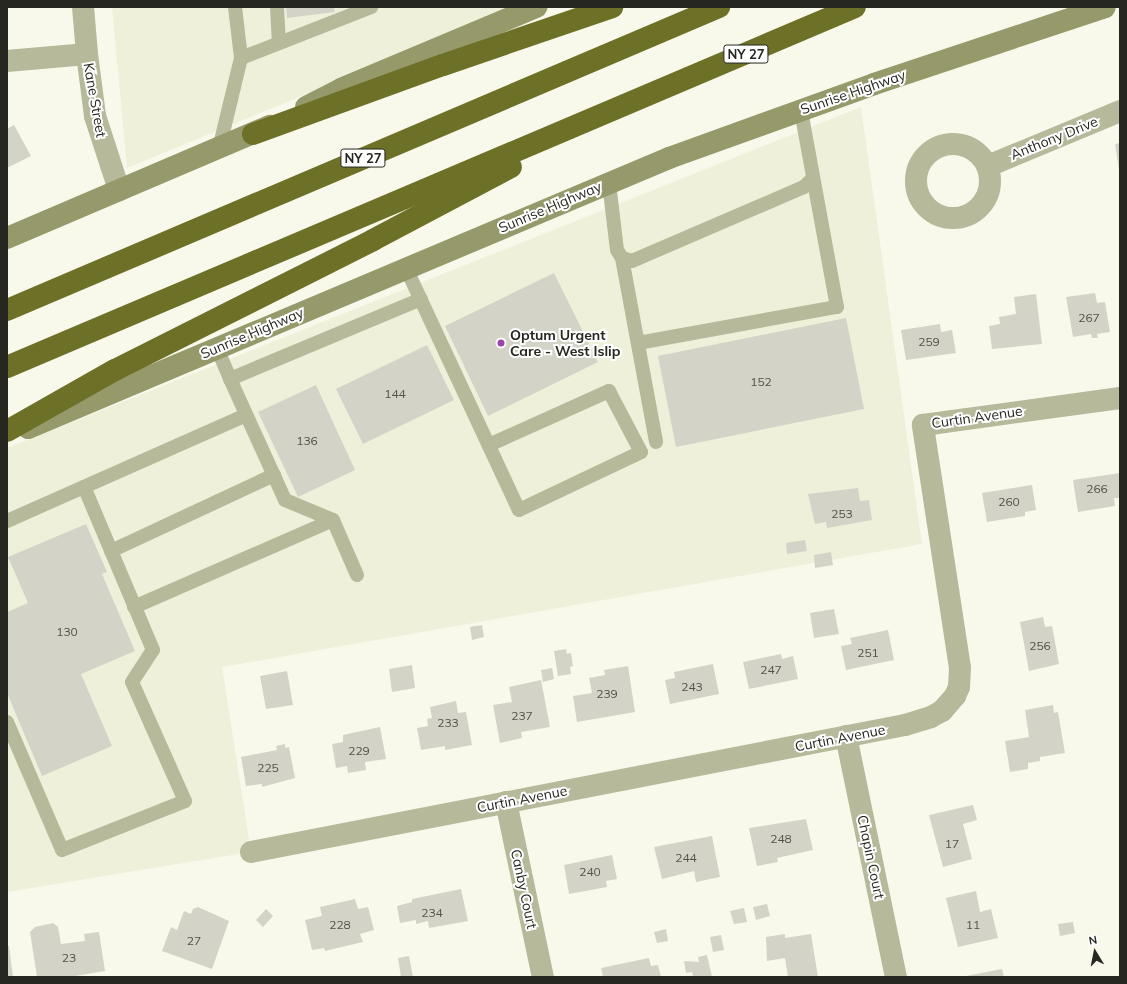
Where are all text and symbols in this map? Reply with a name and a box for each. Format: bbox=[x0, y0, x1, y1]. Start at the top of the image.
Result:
road number: NY 27 bbox=[723, 43, 769, 65]
street label: Kane Street bbox=[80, 61, 110, 139]
street label: Sunrise Highway bbox=[798, 66, 908, 118]
street label: Anthony Drive bbox=[1008, 113, 1100, 163]
road number: NY 27 bbox=[340, 147, 386, 169]
street label: Sunrise Highway bbox=[496, 178, 604, 236]
street label: Sunrise Highway bbox=[198, 304, 306, 362]
house number: 267 bbox=[1078, 311, 1100, 325]
place label: Optum Urgent Care - West Islip bbox=[510, 327, 620, 360]
house number: 259 bbox=[918, 335, 940, 349]
marker: Optum Urgent Care - West Islip bbox=[495, 337, 507, 349]
house number: 152 bbox=[750, 375, 772, 389]
house number: 144 bbox=[384, 387, 406, 401]
street label: Curtin Avenue bbox=[930, 402, 1024, 432]
house number: 136 bbox=[296, 434, 318, 448]
house number: 266 bbox=[1086, 482, 1108, 496]
house number: 260 bbox=[998, 495, 1020, 509]
house number: 253 bbox=[831, 507, 853, 521]
house number: 130 bbox=[56, 625, 78, 639]
house number: 256 bbox=[1029, 639, 1051, 653]
house number: 251 bbox=[857, 646, 879, 660]
house number: 247 bbox=[760, 663, 782, 677]
house number: 243 bbox=[681, 680, 703, 694]
house number: 239 bbox=[596, 687, 618, 701]
house number: 237 bbox=[511, 709, 533, 723]
house number: 233 bbox=[437, 716, 459, 730]
street label: Curtin Avenue bbox=[793, 721, 887, 755]
house number: 229 bbox=[348, 744, 370, 758]
house number: 225 bbox=[257, 761, 279, 775]
street label: Curtin Avenue bbox=[475, 782, 569, 816]
street label: Chapin Court bbox=[854, 814, 888, 900]
house number: 248 bbox=[770, 832, 792, 846]
house number: 17 bbox=[945, 837, 959, 851]
street label: Canby Court bbox=[507, 848, 541, 930]
house number: 244 bbox=[675, 851, 697, 865]
house number: 240 bbox=[579, 865, 601, 879]
house number: 234 bbox=[421, 906, 443, 920]
house number: 228 bbox=[329, 918, 351, 932]
house number: 11 bbox=[966, 918, 980, 932]
north arrow bbox=[1075, 932, 1115, 972]
text: N bbox=[1088, 933, 1098, 948]
house number: 27 bbox=[187, 934, 201, 948]
house number: 23 bbox=[62, 951, 76, 965]

